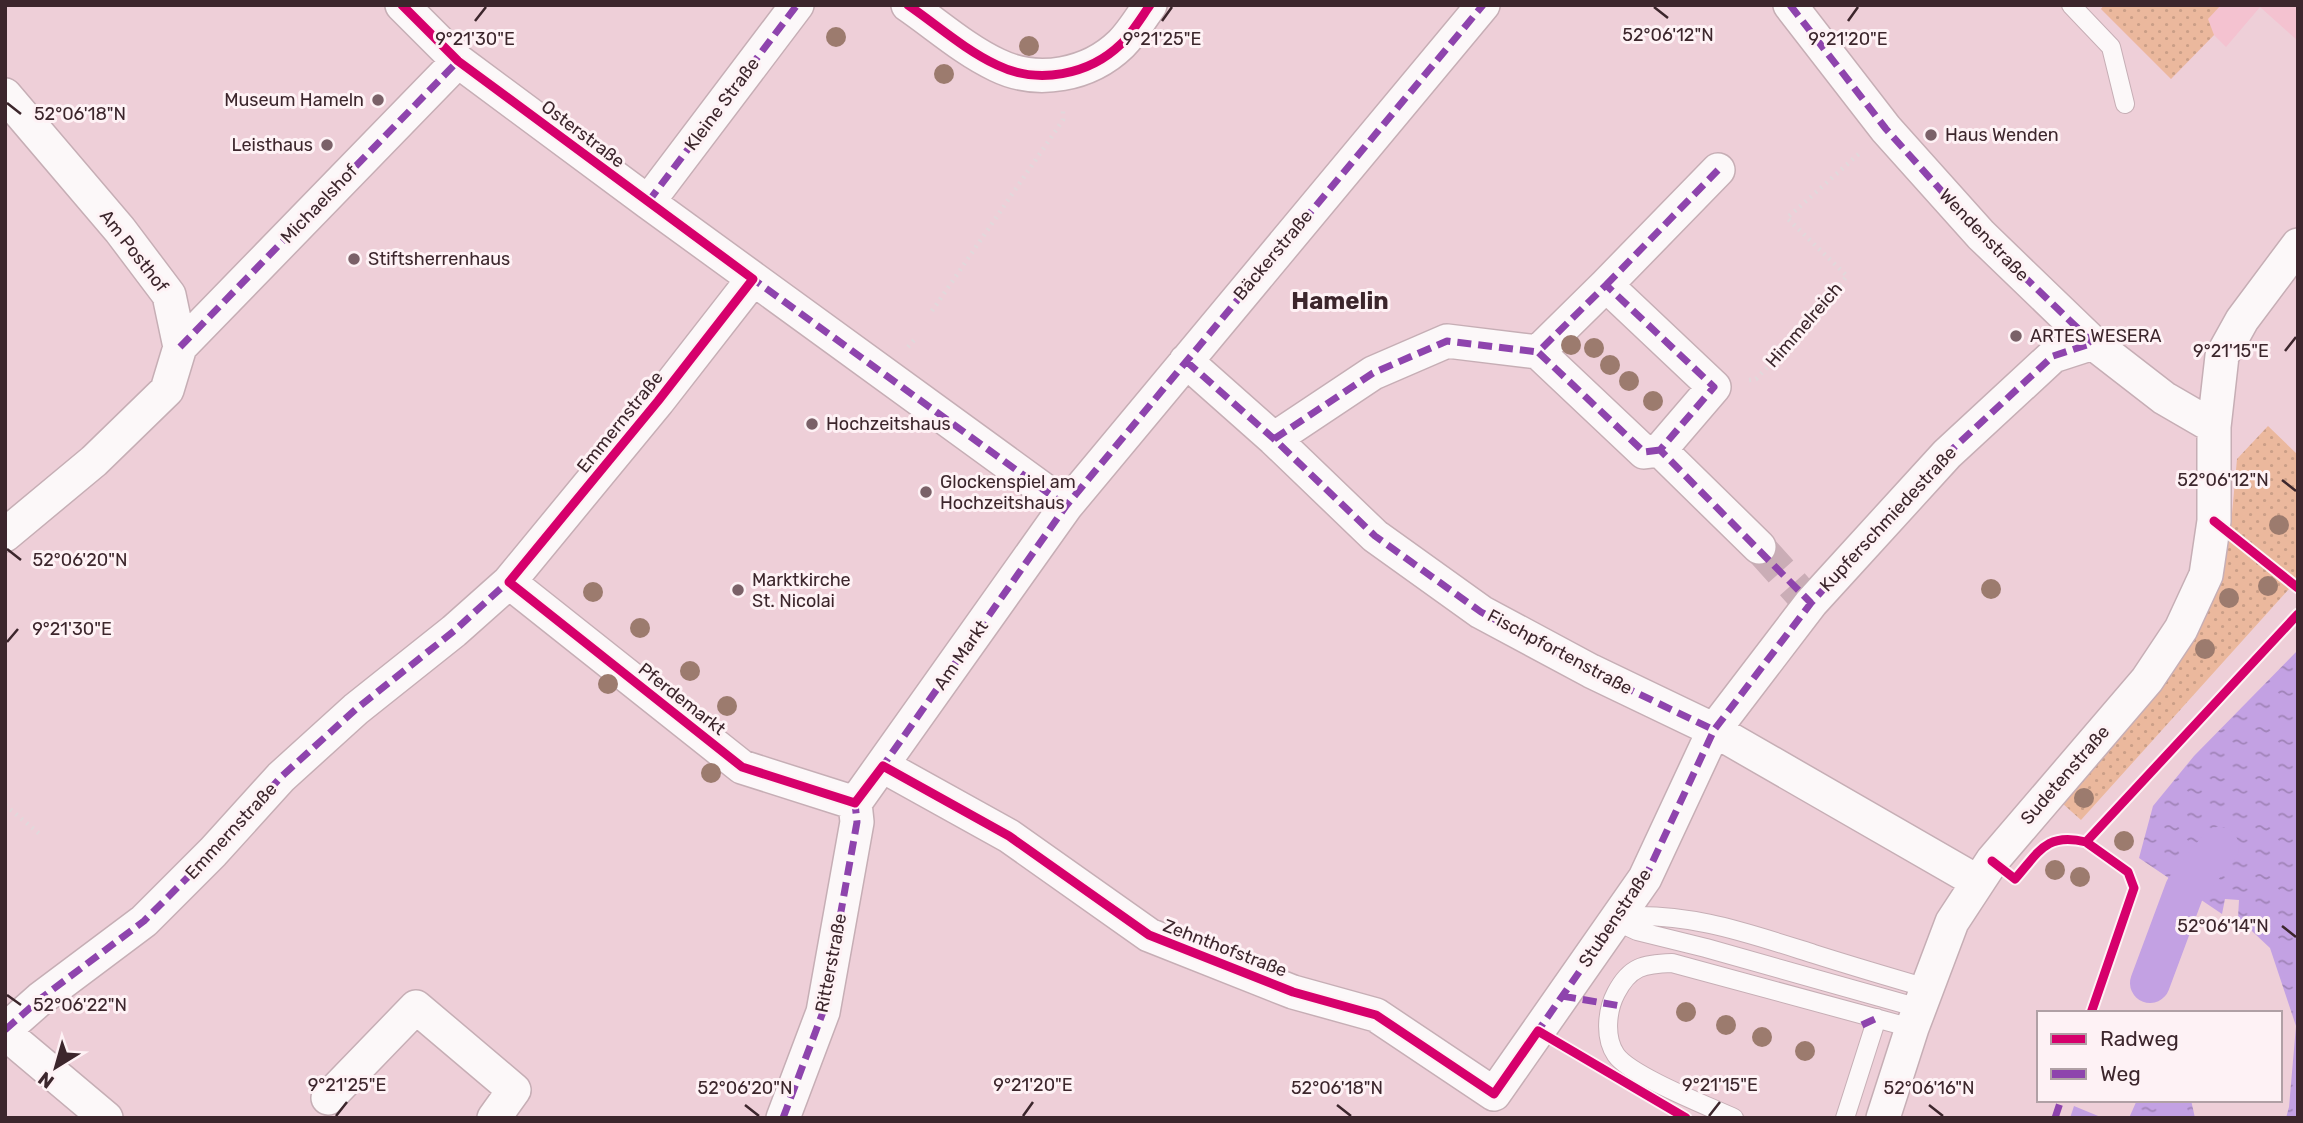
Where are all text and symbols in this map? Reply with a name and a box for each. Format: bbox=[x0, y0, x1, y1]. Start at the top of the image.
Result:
text: 52°06'12"N bbox=[1622, 24, 1714, 46]
text: 9°21'30"E bbox=[435, 28, 515, 50]
text: 9°21'25"E bbox=[1123, 28, 1201, 50]
text: 9°21'20"E bbox=[1808, 28, 1888, 50]
street label: Kleine Straße bbox=[680, 53, 764, 155]
place label: Museum Hameln bbox=[224, 89, 364, 111]
marker: Museum Hameln bbox=[370, 92, 386, 108]
street label: Osterstraße bbox=[537, 95, 629, 173]
text: 52°06'18"N bbox=[34, 103, 126, 125]
place label: Haus Wenden bbox=[1945, 124, 2059, 146]
marker: Haus Wenden bbox=[1923, 127, 1939, 143]
place label: Leisthaus bbox=[232, 134, 313, 156]
marker: Leisthaus bbox=[319, 137, 335, 153]
street label: Michaelshof bbox=[276, 160, 362, 248]
street label: Wendenstraße bbox=[1934, 184, 2034, 286]
street label: Am Posthof bbox=[95, 205, 173, 297]
street label: Bäckerstraße bbox=[1229, 205, 1317, 305]
place label: Stiftsherrenhaus bbox=[368, 248, 510, 270]
marker: Stiftsherrenhaus bbox=[346, 251, 362, 267]
street label: Himmelreich bbox=[1761, 278, 1847, 372]
district label: Hamelin bbox=[1291, 287, 1389, 315]
place label: ARTES WESERA bbox=[2030, 325, 2162, 347]
marker: ARTES WESERA bbox=[2008, 328, 2024, 344]
text: 9°21'15"E bbox=[2193, 340, 2269, 362]
street label: Emmernstraße bbox=[572, 367, 668, 477]
place label: Hochzeitshaus bbox=[826, 413, 951, 435]
marker: Hochzeitshaus bbox=[804, 416, 820, 432]
street label: Kupferschmiedestraße bbox=[1815, 442, 1961, 596]
text: 52°06'12"N bbox=[2177, 469, 2269, 491]
place label: Glockenspiel am Hochzeitshaus bbox=[940, 471, 1076, 514]
marker: Glockenspiel am Hochzeitshaus bbox=[918, 484, 934, 500]
text: 52°06'20"N bbox=[32, 549, 128, 571]
place label: Marktkirche St. Nicolai bbox=[752, 569, 851, 612]
marker: Marktkirche St. Nicolai bbox=[730, 582, 746, 598]
street label: Fischpfortenstraße bbox=[1484, 604, 1636, 700]
street label: Am Markt bbox=[929, 616, 993, 694]
text: 9°21'30"E bbox=[32, 618, 112, 640]
street label: Pferdemarkt bbox=[634, 658, 730, 740]
street label: Sudetenstraße bbox=[2016, 721, 2114, 829]
street label: Emmernstraße bbox=[181, 778, 281, 884]
street label: Stubenstraße bbox=[1574, 864, 1656, 972]
street label: Ritterstraße bbox=[811, 911, 851, 1015]
street label: Zehnthofstraße bbox=[1160, 914, 1290, 982]
text: 52°06'14"N bbox=[2177, 915, 2269, 937]
text: 52°06'22"N bbox=[33, 994, 127, 1016]
legend bbox=[2037, 1011, 2282, 1102]
text: Radweg bbox=[2100, 1026, 2179, 1051]
north arrow bbox=[21, 1032, 91, 1102]
text: Weg bbox=[2100, 1061, 2141, 1086]
text: N bbox=[34, 1067, 58, 1093]
text: 9°21'25"E bbox=[308, 1074, 386, 1096]
text: 9°21'20"E bbox=[993, 1074, 1073, 1096]
text: 9°21'15"E bbox=[1682, 1074, 1758, 1096]
text: 52°06'20"N bbox=[697, 1077, 793, 1099]
text: 52°06'18"N bbox=[1291, 1077, 1383, 1099]
text: 52°06'16"N bbox=[1884, 1077, 1974, 1099]

